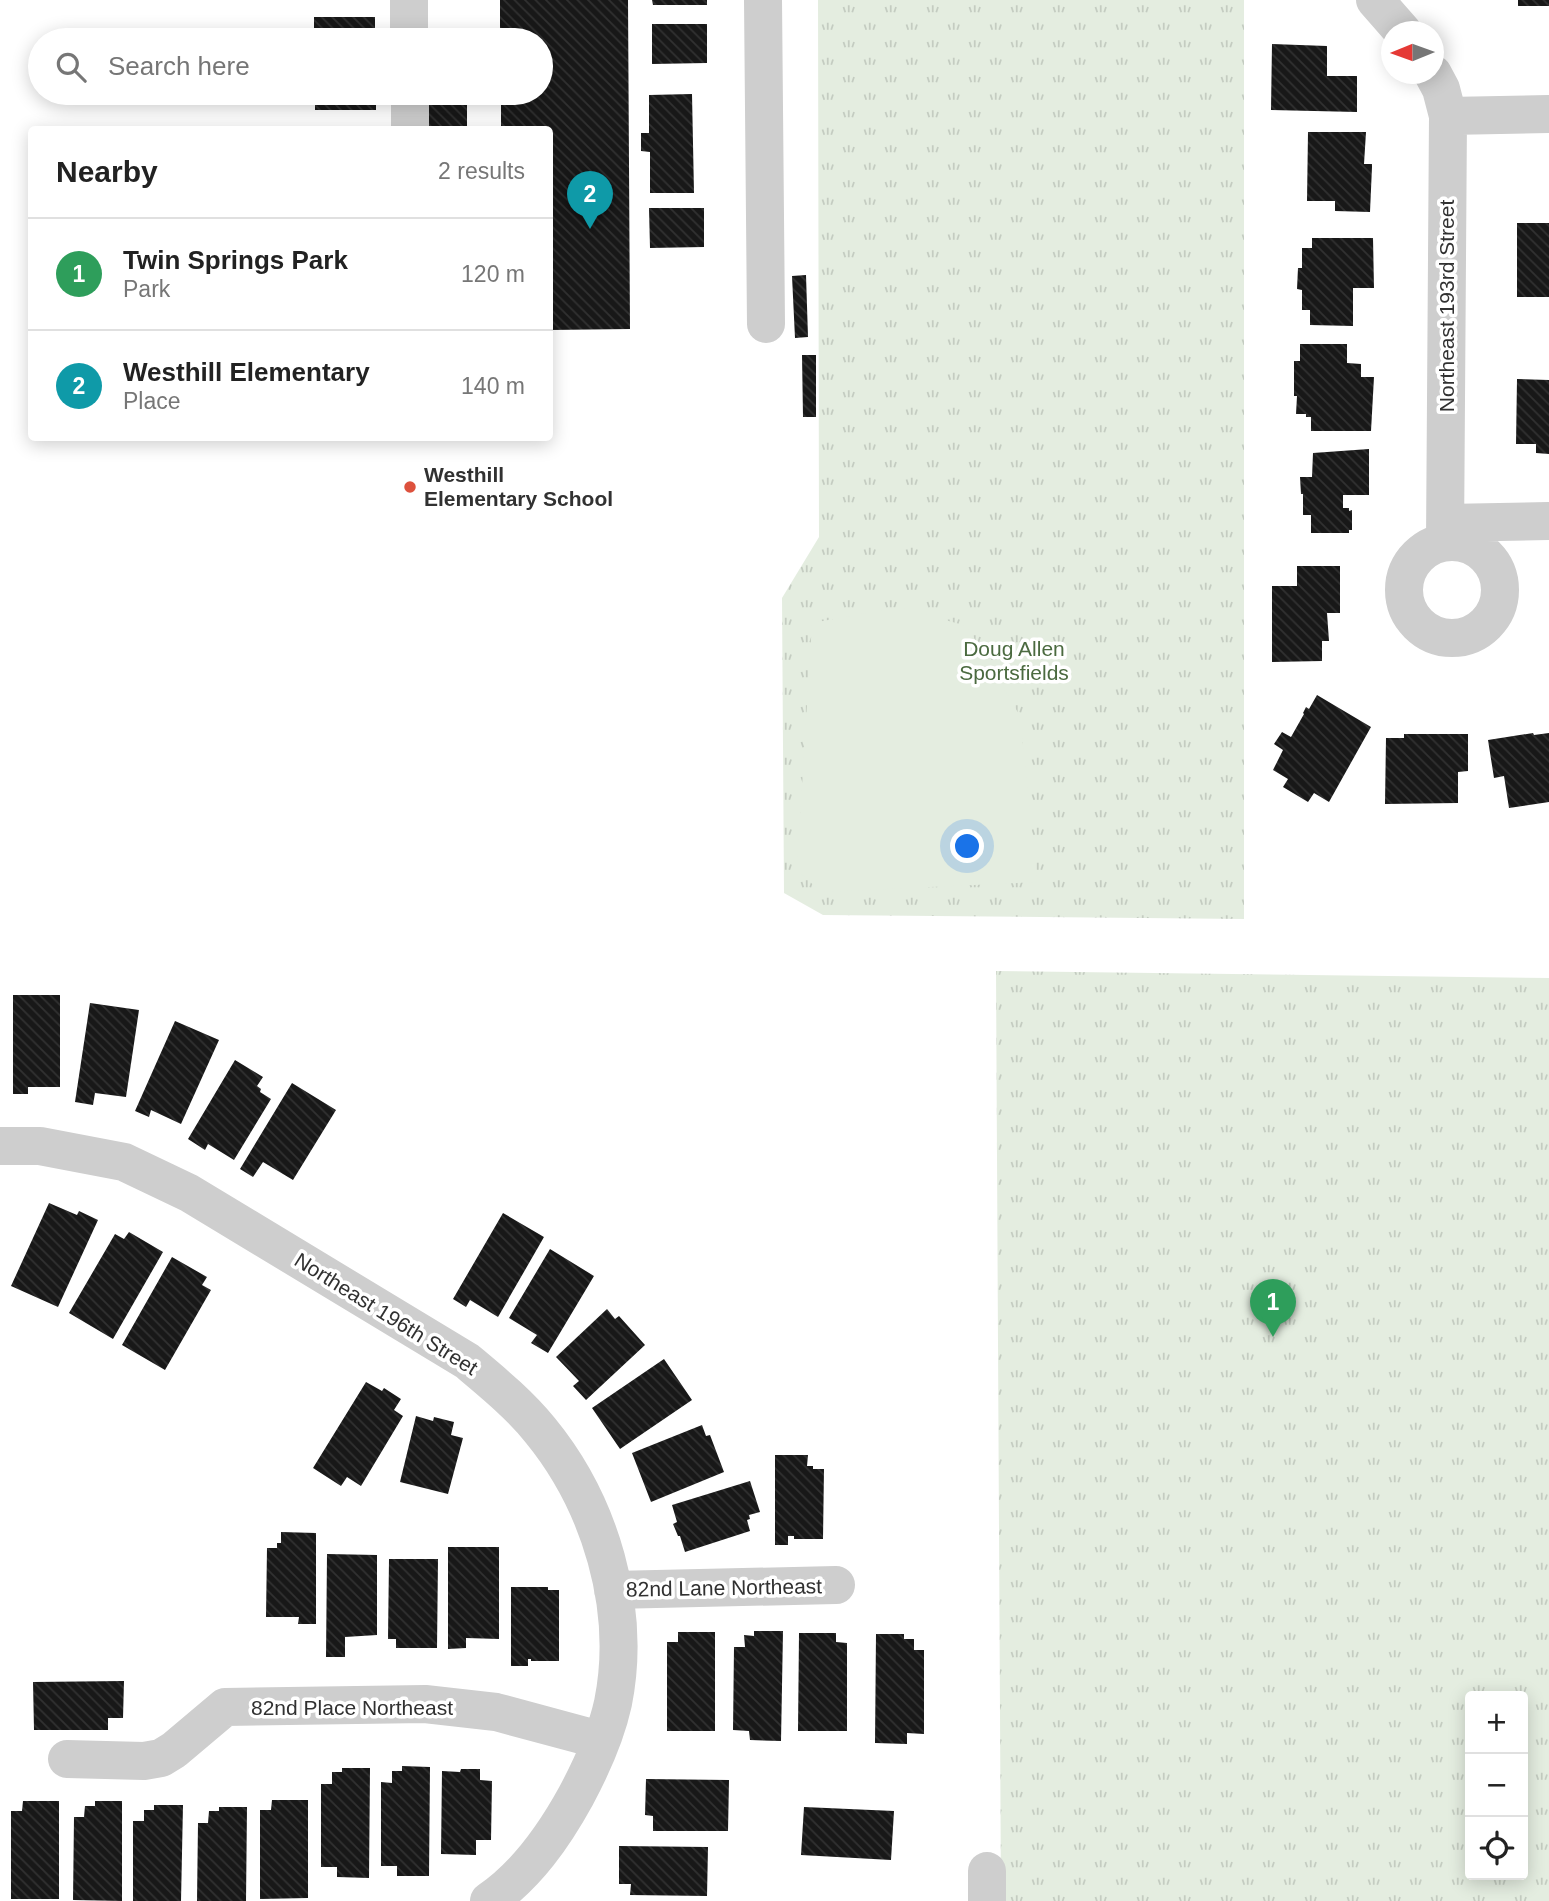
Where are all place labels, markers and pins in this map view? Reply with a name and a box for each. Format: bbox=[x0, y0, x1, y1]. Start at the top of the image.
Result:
pin: 2 bbox=[567, 171, 613, 229]
place label: Westhill Elementary School bbox=[424, 463, 613, 510]
marker: Westhill Elementary School bbox=[402, 479, 418, 495]
pin: 1 bbox=[1250, 1279, 1296, 1337]

